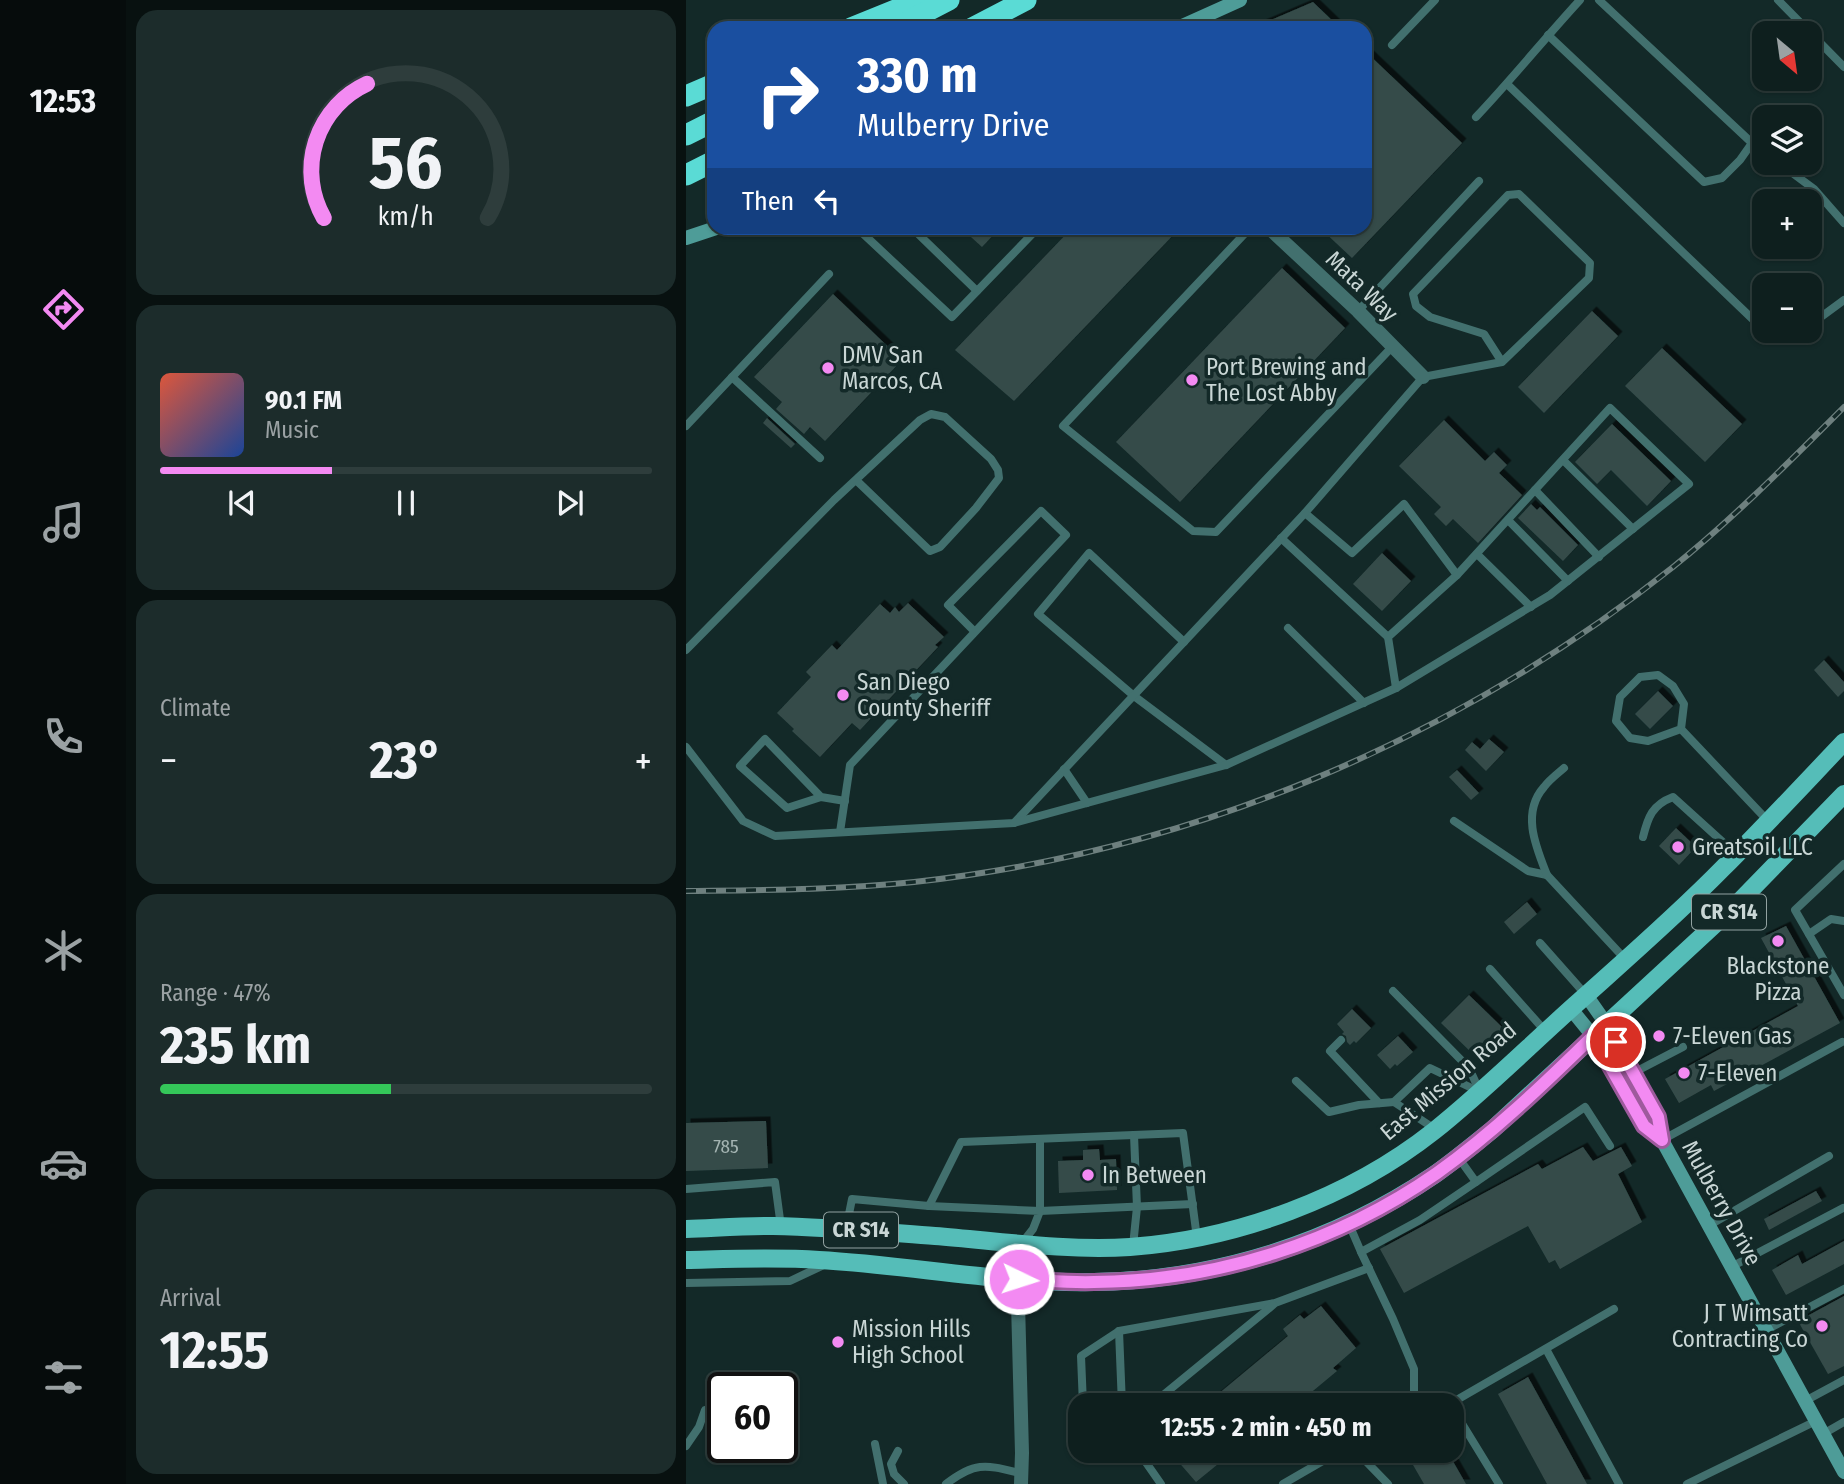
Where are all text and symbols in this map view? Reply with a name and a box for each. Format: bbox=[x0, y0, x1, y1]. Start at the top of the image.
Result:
north arrow bbox=[1752, 21, 1822, 91]
map controls bbox=[1752, 21, 1822, 343]
text: 330 m bbox=[857, 46, 978, 105]
icon: right bbox=[742, 49, 833, 140]
text: 12:53 bbox=[30, 82, 96, 120]
button: layers bbox=[1752, 105, 1822, 175]
text: Mulberry Drive bbox=[857, 106, 1050, 144]
text: 56 bbox=[369, 121, 443, 208]
icon: left bbox=[808, 182, 846, 220]
text: Then bbox=[742, 186, 794, 217]
button: + bbox=[1752, 189, 1822, 259]
text: km/h bbox=[378, 202, 434, 232]
street label: Mata Way bbox=[1320, 245, 1404, 328]
button: − bbox=[1752, 273, 1822, 343]
icon: directions bbox=[39, 285, 88, 334]
place label: DMV San Marcos, CA bbox=[842, 341, 942, 395]
place label: Port Brewing and The Lost Abby bbox=[1206, 353, 1367, 407]
marker: DMV San Marcos, CA bbox=[820, 360, 836, 376]
marker: Port Brewing and The Lost Abby bbox=[1184, 372, 1200, 388]
text: 90.1 FM bbox=[265, 385, 342, 416]
text: Music bbox=[265, 416, 319, 444]
icon: previous bbox=[223, 484, 261, 522]
icon: pause bbox=[387, 484, 425, 522]
icon: next bbox=[551, 484, 589, 522]
icon: music bbox=[39, 498, 88, 547]
place label: San Diego County Sheriff bbox=[857, 668, 992, 722]
marker: San Diego County Sheriff bbox=[835, 687, 851, 703]
text: Climate bbox=[160, 694, 231, 722]
icon: phone bbox=[39, 712, 88, 761]
text: 23° bbox=[369, 729, 442, 792]
text: − bbox=[160, 738, 177, 784]
text: + bbox=[635, 738, 652, 784]
place label: Greatsoil LLC bbox=[1692, 833, 1813, 861]
marker: Greatsoil LLC bbox=[1670, 839, 1686, 855]
road number: CR S14 bbox=[1692, 894, 1766, 930]
icon: climate bbox=[39, 926, 88, 975]
marker: Blackstone Pizza bbox=[1770, 933, 1786, 949]
place label: Blackstone Pizza bbox=[1727, 952, 1829, 1006]
text: Range · 47% bbox=[160, 979, 271, 1007]
pin bbox=[1586, 1012, 1646, 1072]
text: 235 km bbox=[160, 1014, 311, 1077]
street label: East Mission Road bbox=[1374, 1016, 1522, 1146]
place label: 7-Eleven Gas bbox=[1673, 1022, 1792, 1050]
icon: arrive bbox=[1597, 1023, 1635, 1061]
marker: 7-Eleven Gas bbox=[1651, 1028, 1667, 1044]
place label: 7-Eleven bbox=[1698, 1059, 1777, 1087]
marker: 7-Eleven bbox=[1676, 1065, 1692, 1081]
house number: 785 bbox=[713, 1135, 739, 1158]
street label: Mulberry Drive bbox=[1676, 1136, 1768, 1270]
icon: car bbox=[39, 1139, 88, 1188]
place label: In Between bbox=[1102, 1161, 1207, 1189]
marker: In Between bbox=[1080, 1167, 1096, 1183]
road number: CR S14 bbox=[824, 1212, 898, 1248]
position arrow bbox=[982, 1242, 1056, 1316]
text: Arrival bbox=[160, 1284, 221, 1312]
place label: J T Wimsatt Contracting Co bbox=[1672, 1299, 1808, 1353]
place label: Mission Hills High School bbox=[852, 1315, 971, 1369]
marker: J T Wimsatt Contracting Co bbox=[1814, 1318, 1830, 1334]
text: 12:55 bbox=[160, 1319, 269, 1382]
marker: Mission Hills High School bbox=[830, 1334, 846, 1350]
icon: filters bbox=[39, 1353, 88, 1402]
speed limit sign: 60 bbox=[707, 1372, 798, 1463]
text: 12:55 · 2 min · 450 m bbox=[1160, 1412, 1372, 1443]

